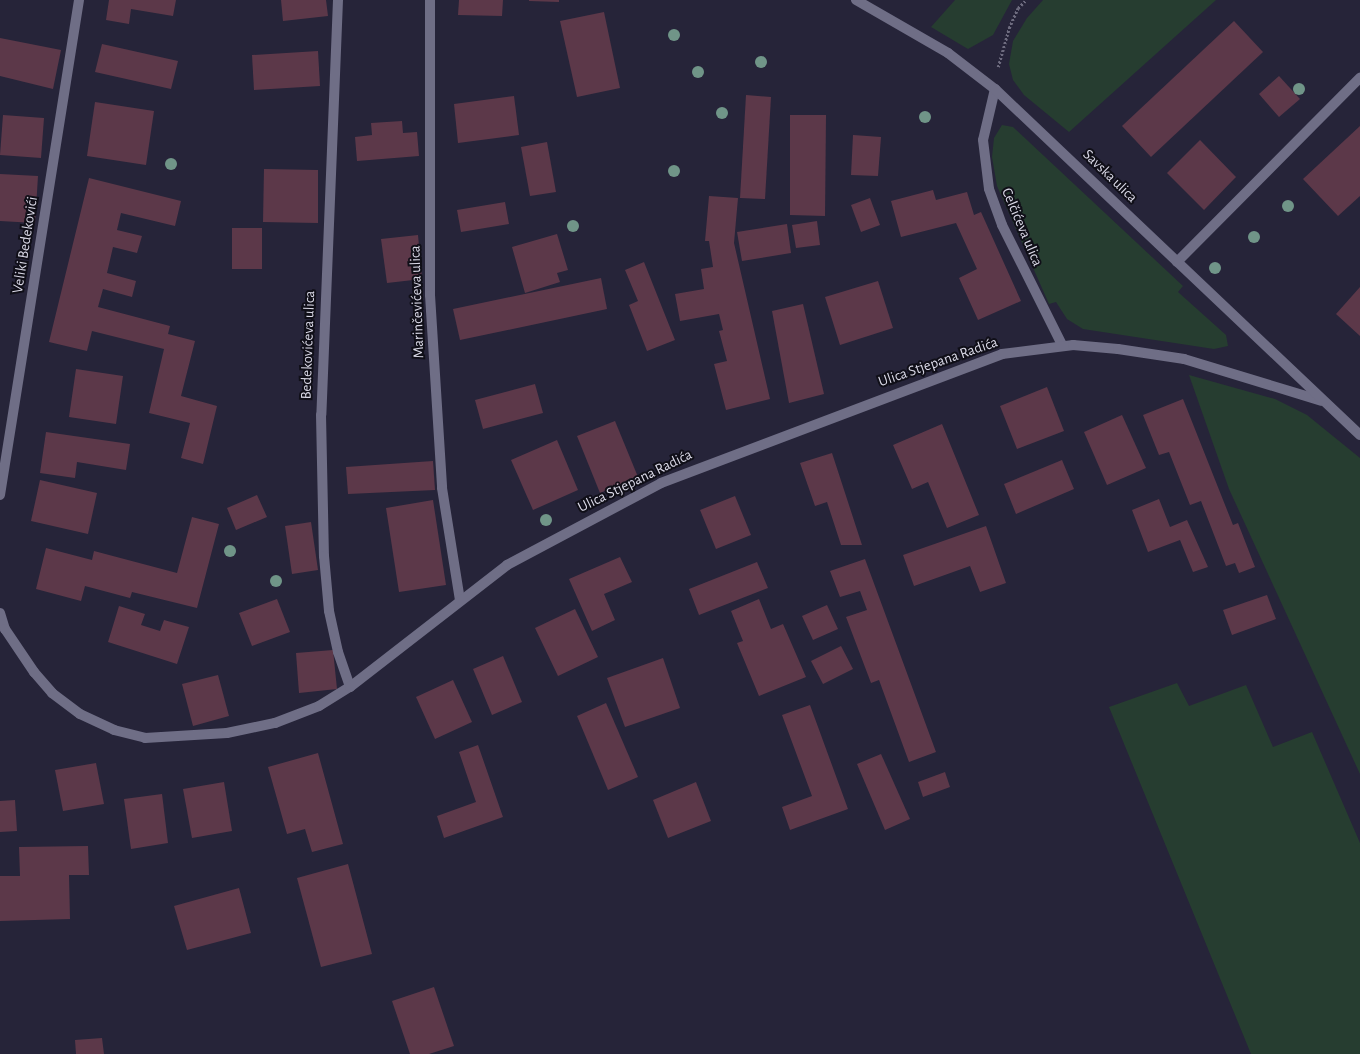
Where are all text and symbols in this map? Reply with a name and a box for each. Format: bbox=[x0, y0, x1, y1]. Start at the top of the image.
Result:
street label: Savska ulica bbox=[1079, 146, 1141, 206]
street label: Celčićeva ulica bbox=[997, 185, 1047, 269]
street label: Veliki Bedekovići bbox=[8, 195, 42, 295]
street label: Marinčevićeva ulica bbox=[406, 245, 428, 359]
street label: Bedekovićeva ulica bbox=[297, 290, 319, 400]
street label: Ulica Stjepana Radića bbox=[876, 333, 1000, 391]
street label: Ulica Stjepana Radića bbox=[575, 446, 695, 516]

